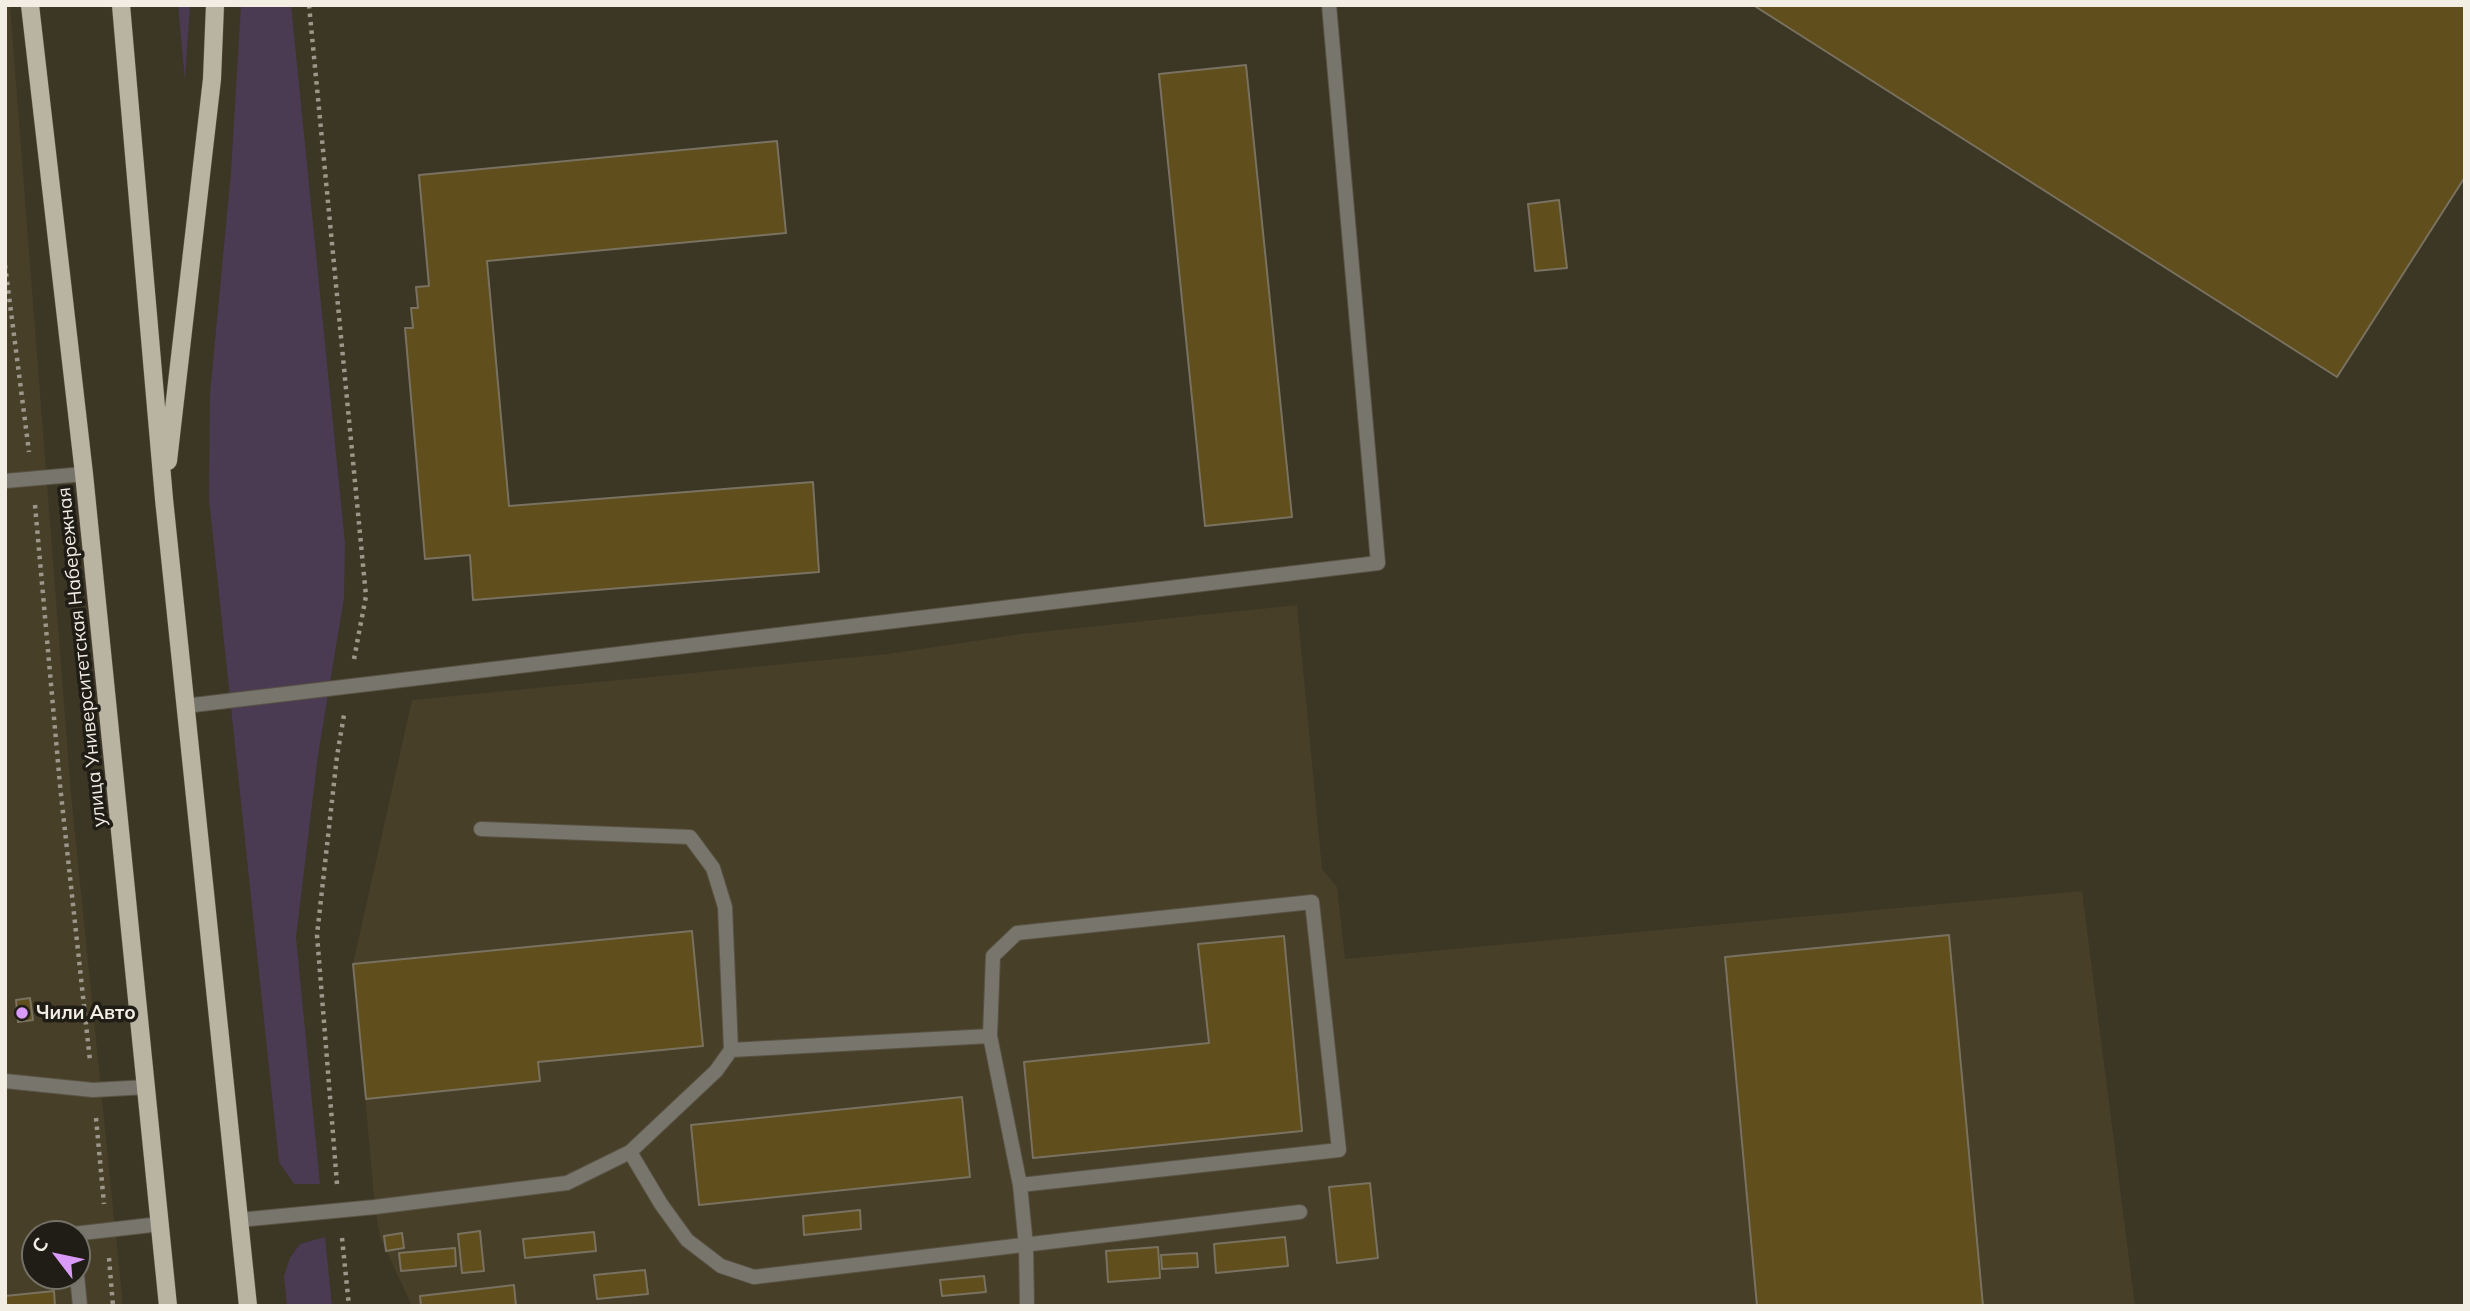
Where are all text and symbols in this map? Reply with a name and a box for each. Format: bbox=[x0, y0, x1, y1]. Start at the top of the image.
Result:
street label: улица Университетская Набережная bbox=[53, 486, 111, 828]
place label: Чили Авто bbox=[36, 1002, 136, 1024]
marker: Чили Авто bbox=[14, 1005, 30, 1021]
north arrow bbox=[21, 1220, 91, 1290]
text: С bbox=[26, 1233, 54, 1257]

